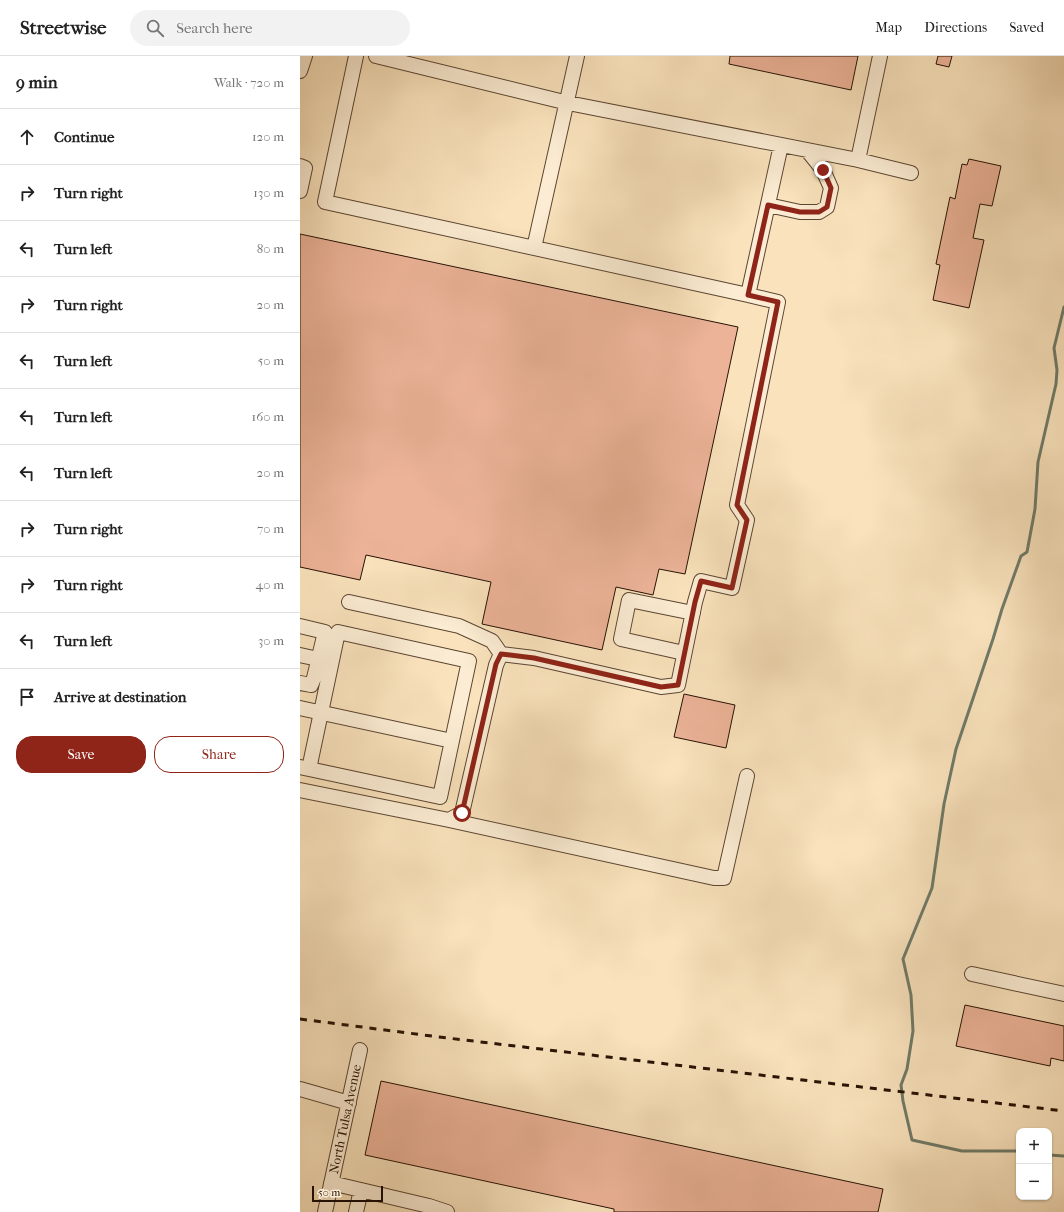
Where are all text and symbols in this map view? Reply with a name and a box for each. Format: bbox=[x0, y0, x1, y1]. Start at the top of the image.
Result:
search box bbox=[130, 10, 410, 46]
text: Streetwise bbox=[20, 17, 106, 39]
icon: search bbox=[144, 17, 166, 39]
text: Search here bbox=[176, 19, 252, 37]
text: Map bbox=[875, 19, 902, 36]
text: Directions bbox=[924, 19, 987, 36]
text: Saved bbox=[1009, 19, 1044, 36]
text: 9 min bbox=[16, 72, 58, 92]
text: Walk · 720 m bbox=[214, 75, 284, 90]
icon: ahead bbox=[16, 126, 38, 148]
text: Continue bbox=[54, 128, 114, 146]
text: 120 m bbox=[252, 129, 284, 144]
route end bbox=[814, 161, 832, 179]
icon: right bbox=[16, 182, 38, 204]
text: Turn right bbox=[54, 184, 123, 202]
text: 130 m bbox=[253, 185, 284, 200]
icon: left bbox=[16, 238, 38, 260]
text: Turn left bbox=[54, 240, 112, 258]
text: 80 m bbox=[257, 241, 284, 256]
icon: right bbox=[16, 294, 38, 316]
text: Turn right bbox=[54, 296, 123, 314]
text: 20 m bbox=[257, 297, 284, 312]
icon: left bbox=[16, 350, 38, 372]
text: Turn left bbox=[54, 352, 112, 370]
text: 50 m bbox=[258, 353, 284, 368]
icon: left bbox=[16, 406, 38, 428]
text: Turn left bbox=[54, 408, 112, 426]
text: 160 m bbox=[252, 409, 284, 424]
icon: left bbox=[16, 462, 38, 484]
text: Turn left bbox=[54, 464, 112, 482]
text: 20 m bbox=[257, 465, 284, 480]
icon: right bbox=[16, 518, 38, 540]
text: Turn right bbox=[54, 520, 123, 538]
text: 70 m bbox=[257, 521, 284, 536]
icon: right bbox=[16, 574, 38, 596]
text: Turn right bbox=[54, 576, 123, 594]
text: 40 m bbox=[256, 577, 284, 592]
icon: left bbox=[16, 630, 38, 652]
text: Turn left bbox=[54, 632, 112, 650]
text: 30 m bbox=[258, 633, 284, 648]
icon: arrive bbox=[16, 686, 38, 708]
text: Arrive at destination bbox=[54, 688, 186, 706]
button: Save bbox=[16, 736, 146, 773]
button: Share bbox=[154, 736, 284, 773]
route start bbox=[453, 804, 471, 822]
street label: North Tulsa Avenue bbox=[326, 1062, 364, 1175]
map controls bbox=[1016, 1128, 1052, 1200]
button: + bbox=[1016, 1128, 1052, 1164]
button: − bbox=[1016, 1164, 1052, 1200]
scale bar bbox=[312, 1184, 383, 1203]
text: 50 m bbox=[318, 1186, 340, 1199]

